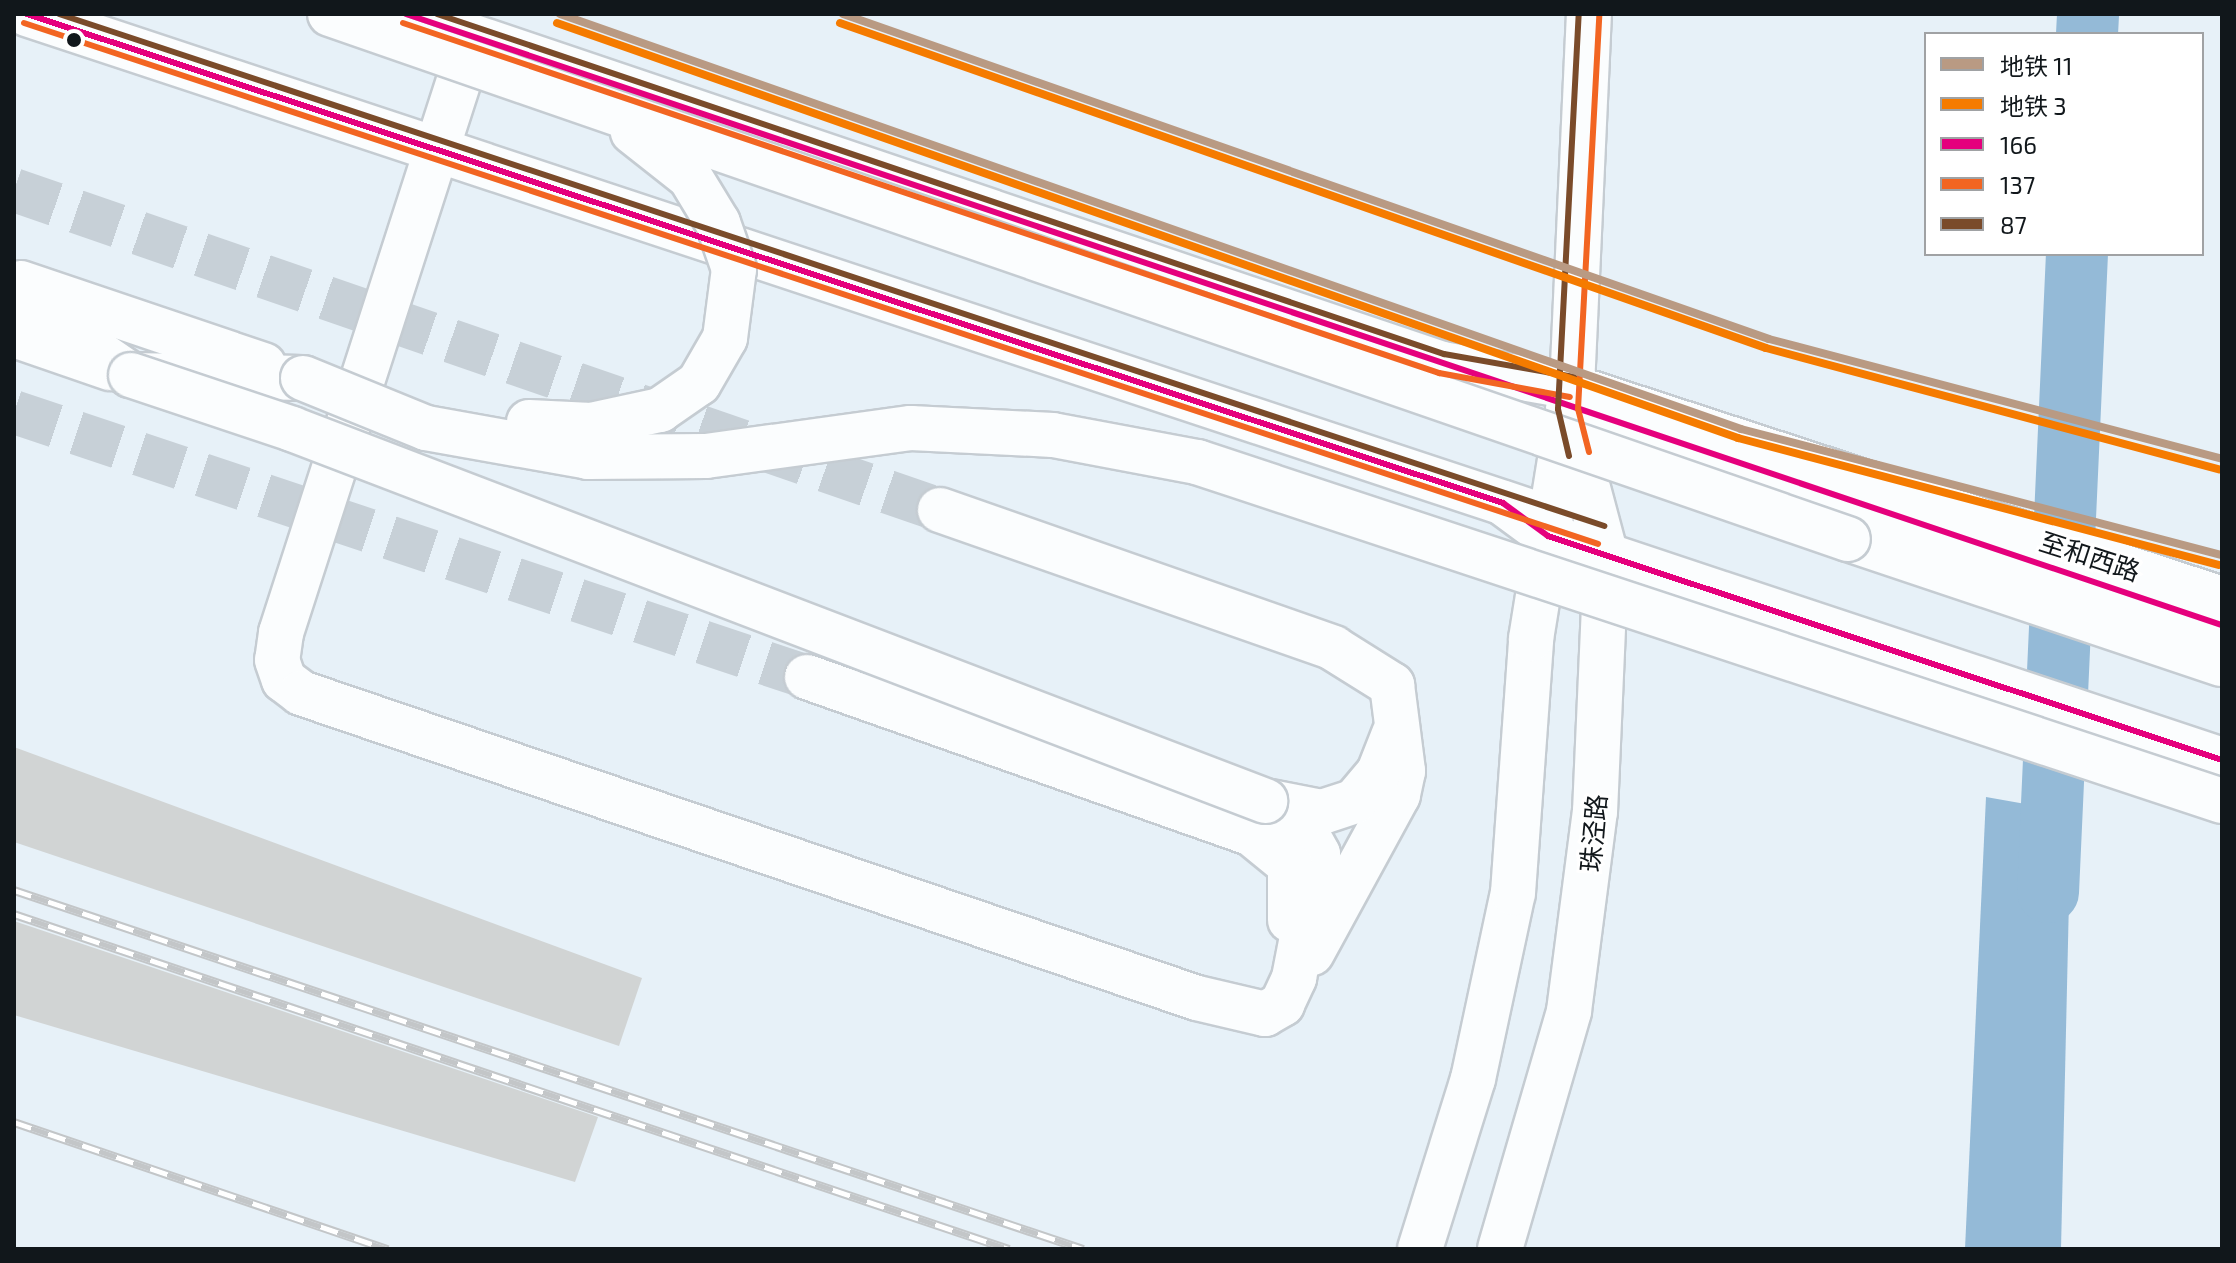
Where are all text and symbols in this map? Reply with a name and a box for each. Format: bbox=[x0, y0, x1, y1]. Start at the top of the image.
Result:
unlabelled marker bbox=[66, 32, 82, 48]
legend bbox=[1924, 32, 2204, 256]
text: 地铁 11 bbox=[2000, 51, 2072, 80]
text: 地铁 3 bbox=[2000, 91, 2067, 120]
text: 166 bbox=[2000, 130, 2037, 159]
text: 137 bbox=[2000, 170, 2035, 199]
text: 87 bbox=[2000, 210, 2027, 239]
street label: 至和西路 bbox=[2036, 525, 2144, 587]
street label: 珠泾路 bbox=[1574, 793, 1612, 873]

